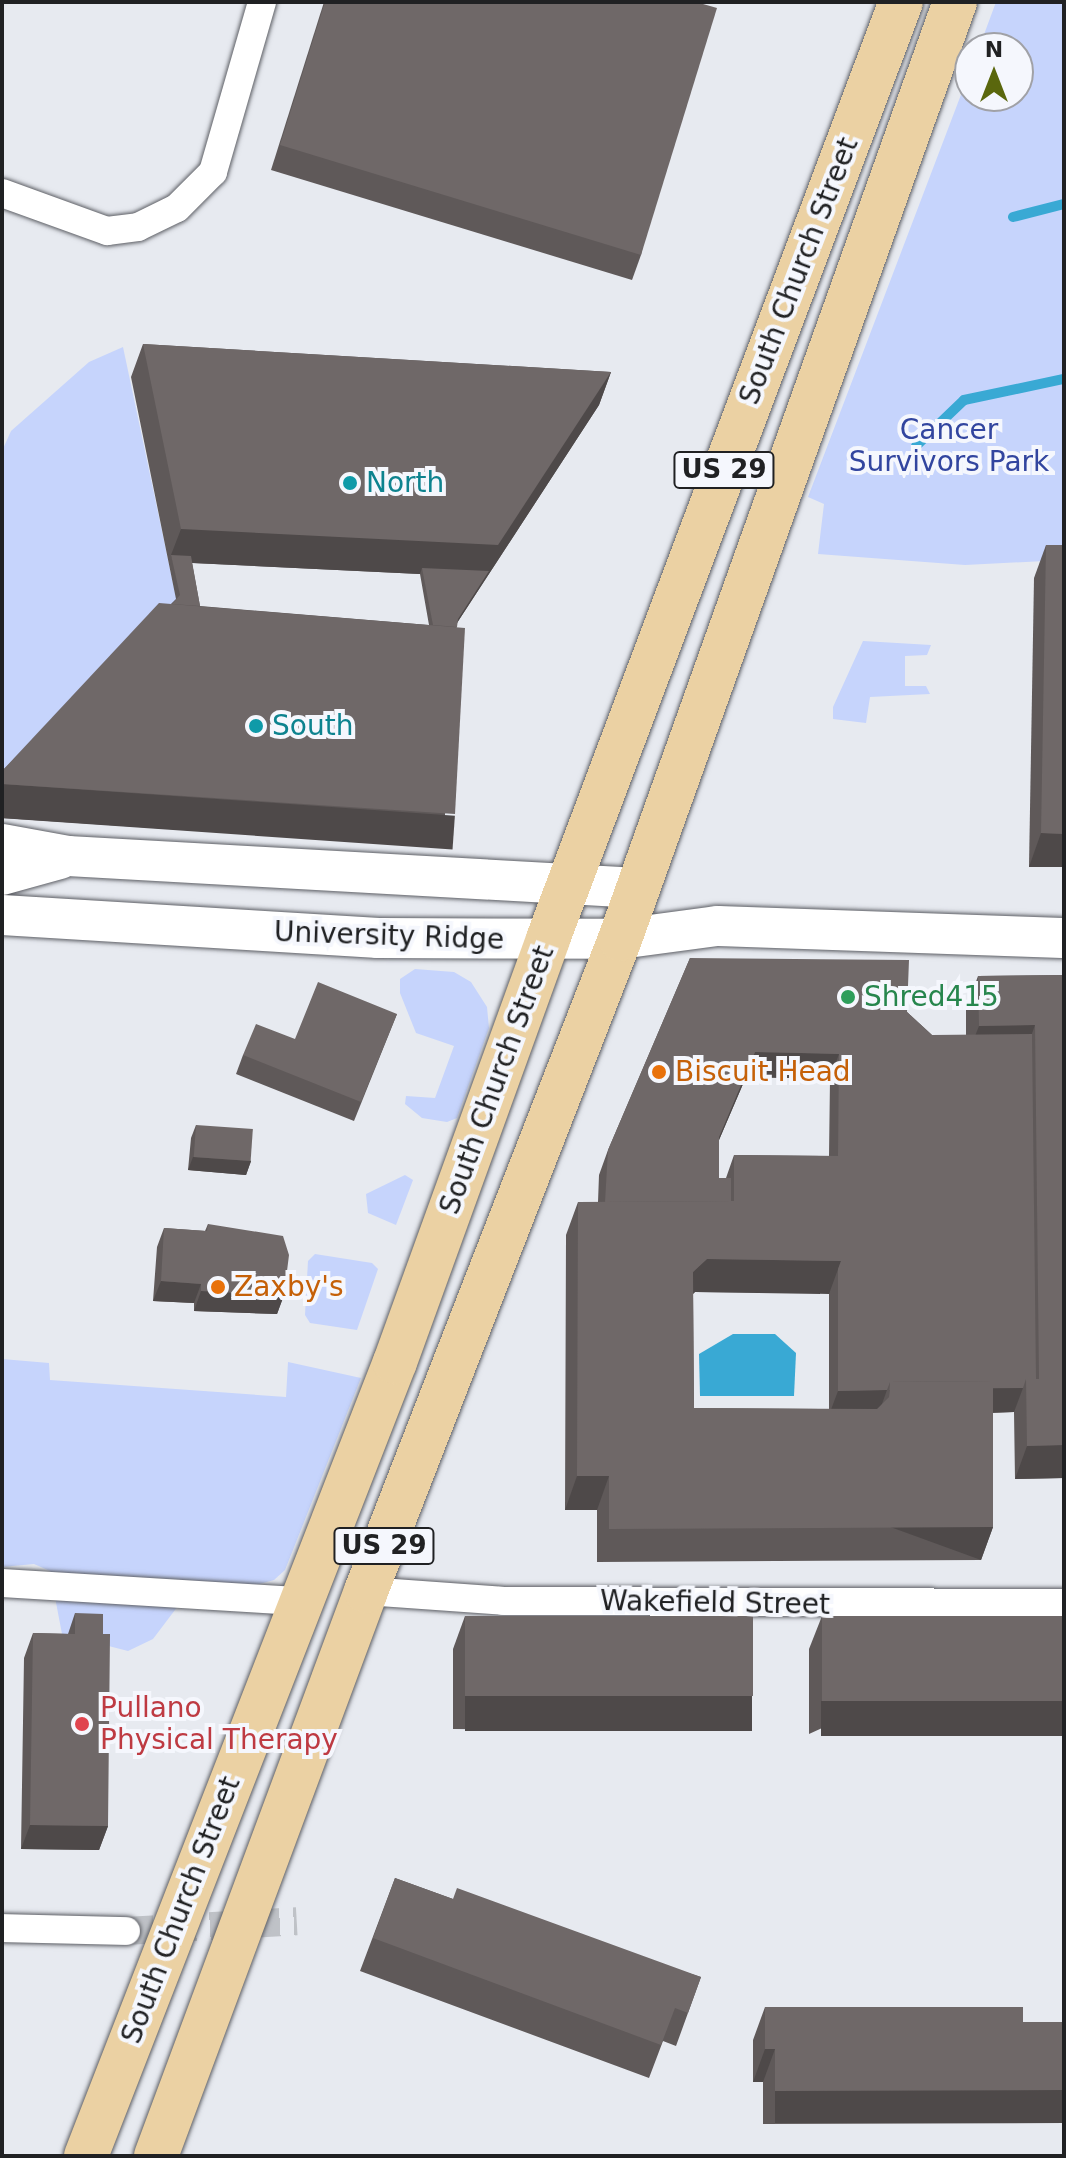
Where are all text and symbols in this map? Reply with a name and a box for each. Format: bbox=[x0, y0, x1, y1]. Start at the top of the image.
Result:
north arrow bbox=[954, 32, 1034, 112]
text: N bbox=[985, 37, 1003, 62]
street label: South Church Street bbox=[733, 133, 865, 409]
park label: Cancer Survivors Park bbox=[849, 413, 1049, 479]
road number: US 29 bbox=[672, 448, 776, 492]
place label: North bbox=[366, 466, 444, 500]
marker: North bbox=[341, 474, 359, 492]
place label: South bbox=[272, 709, 353, 743]
marker: South bbox=[247, 717, 265, 735]
street label: University Ridge bbox=[273, 915, 505, 957]
street label: South Church Street bbox=[433, 941, 561, 1219]
place label: Shred415 bbox=[864, 980, 999, 1014]
marker: Shred415 bbox=[839, 988, 857, 1006]
place label: Biscuit Head bbox=[675, 1055, 851, 1089]
marker: Biscuit Head bbox=[650, 1063, 668, 1081]
place label: Zaxby's bbox=[234, 1270, 344, 1304]
marker: Zaxby's bbox=[209, 1278, 227, 1296]
road number: US 29 bbox=[332, 1524, 436, 1568]
street label: Wakefield Street bbox=[600, 1584, 830, 1622]
place label: Pullano Physical Therapy bbox=[100, 1691, 338, 1757]
marker: Pullano Physical Therapy bbox=[71, 1713, 93, 1735]
street label: South Church Street bbox=[115, 1772, 247, 2048]

